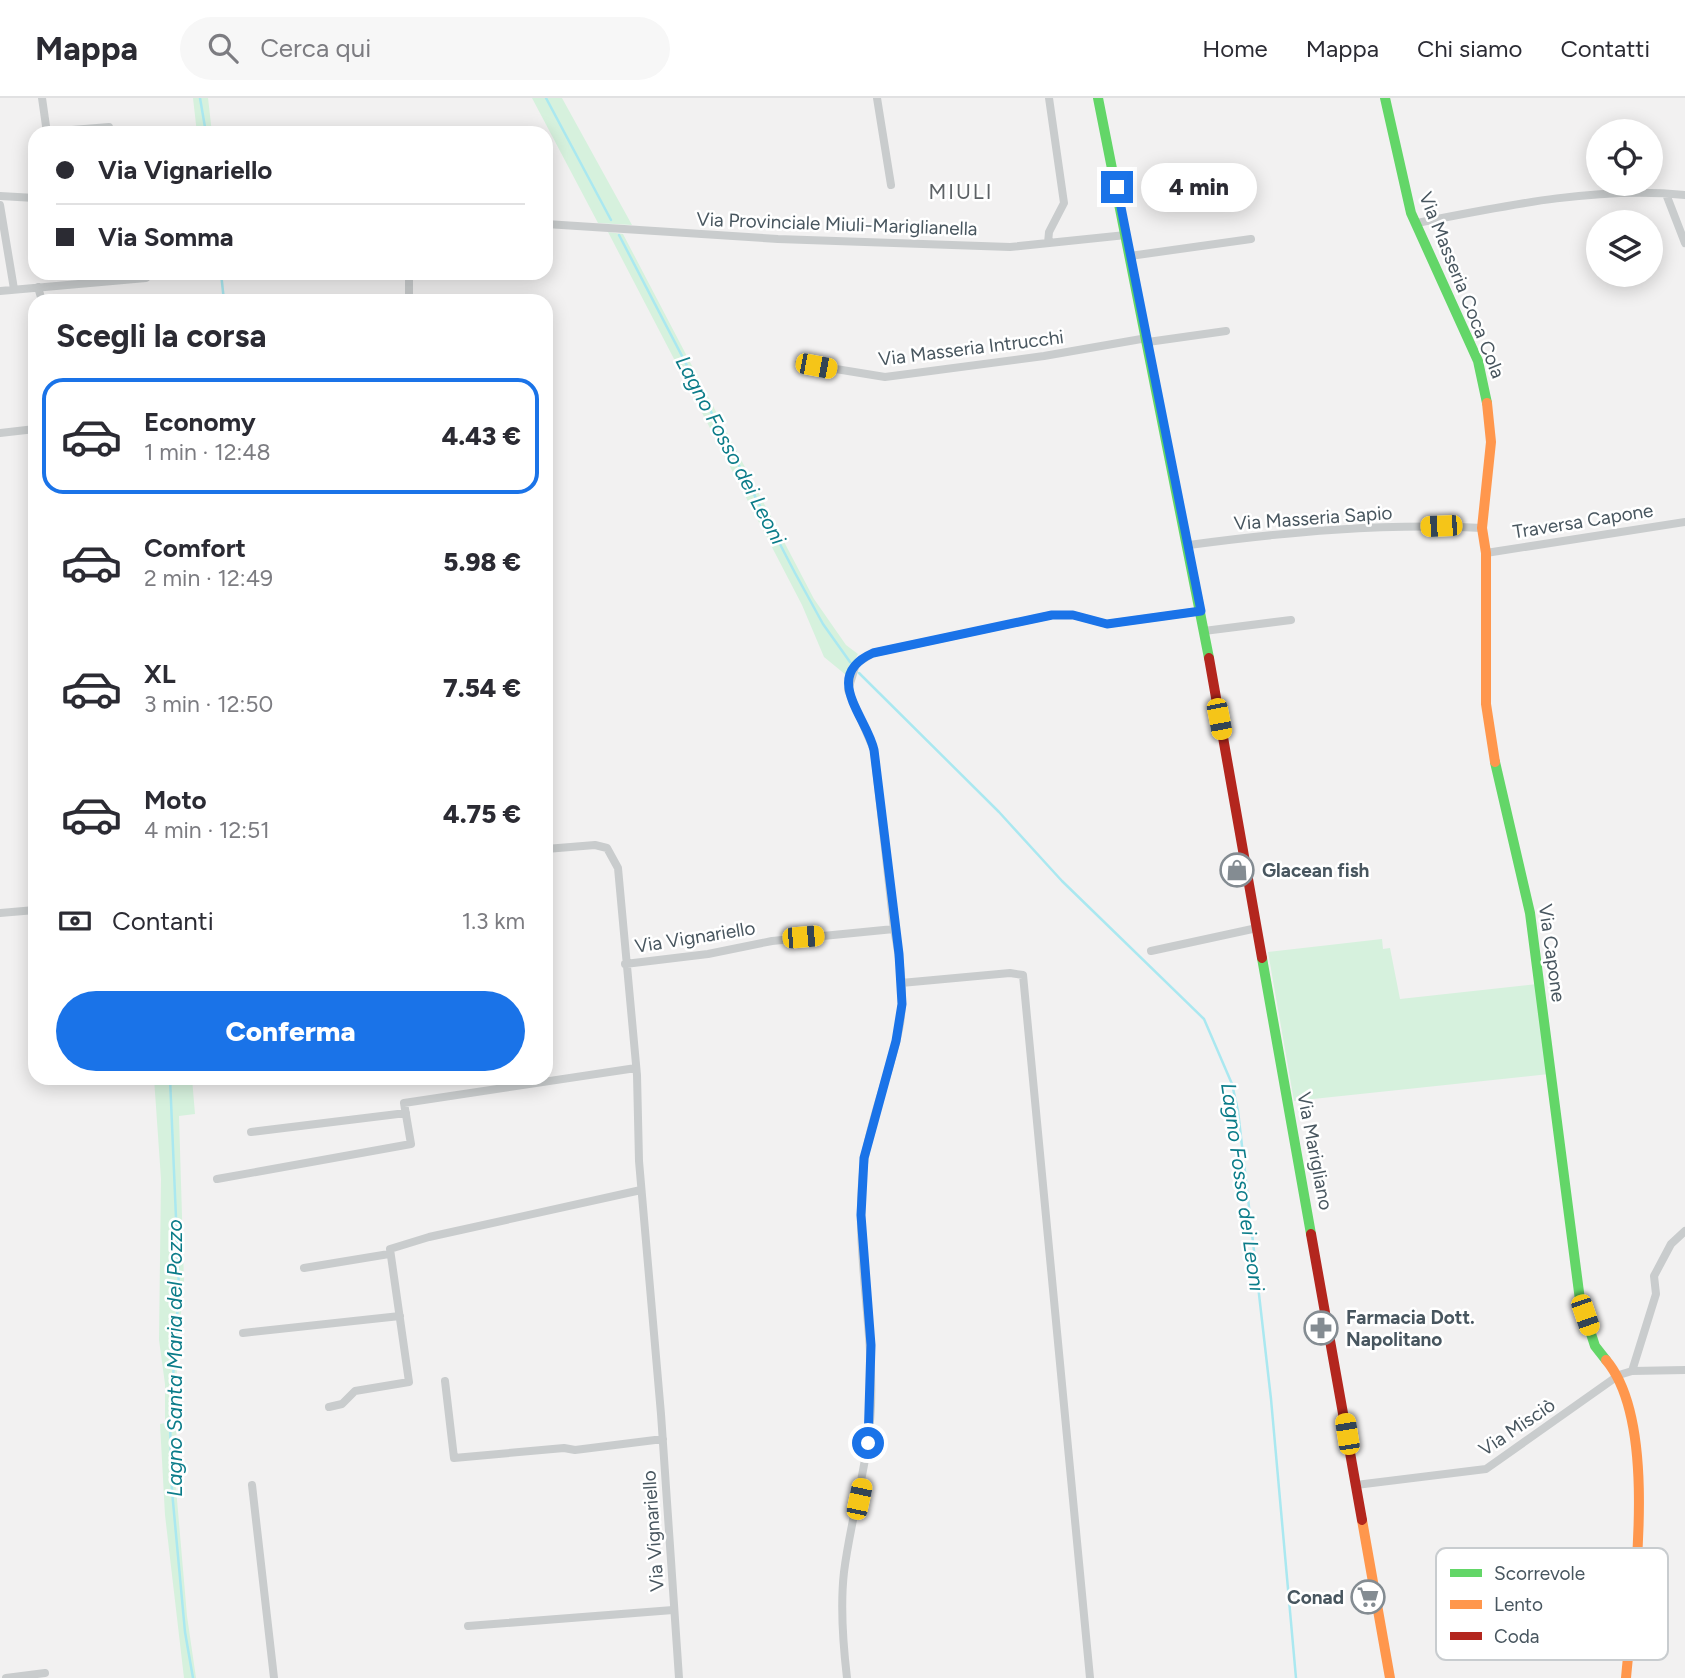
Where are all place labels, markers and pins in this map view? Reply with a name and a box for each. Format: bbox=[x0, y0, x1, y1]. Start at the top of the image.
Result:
shop icon: Glacean fish bbox=[1218, 851, 1256, 889]
place label: Glacean fish bbox=[1262, 859, 1369, 882]
place label: Farmacia Dott. Napolitano bbox=[1346, 1306, 1475, 1351]
pharmacy icon: Farmacia Dott. Napolitano bbox=[1302, 1309, 1340, 1347]
supermarket icon: Conad bbox=[1349, 1578, 1387, 1616]
place label: Conad bbox=[1287, 1586, 1344, 1609]

